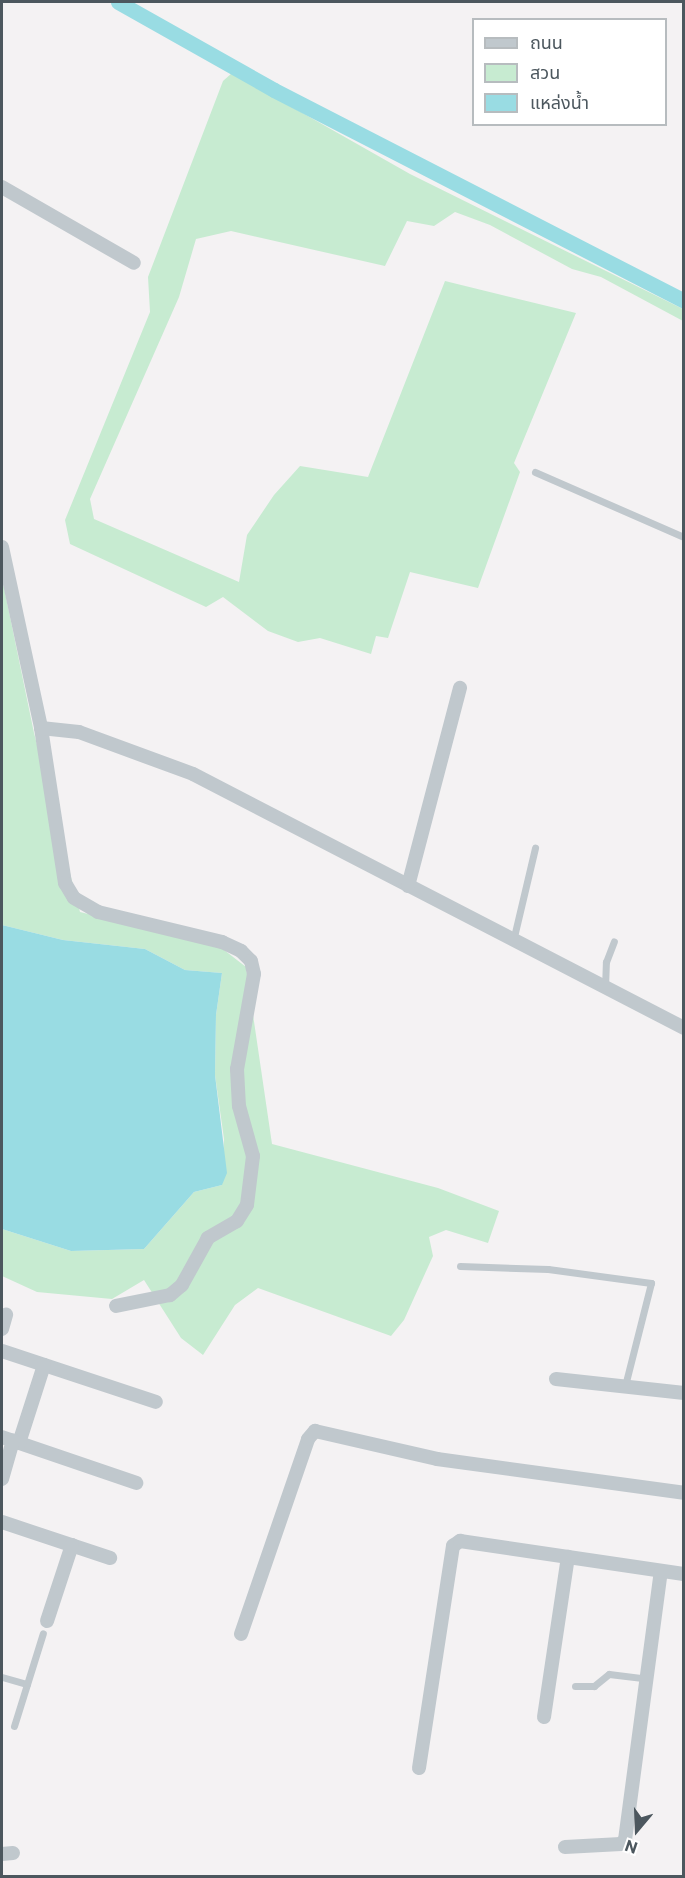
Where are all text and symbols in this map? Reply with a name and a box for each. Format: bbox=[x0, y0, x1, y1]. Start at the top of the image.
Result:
legend bbox=[472, 18, 667, 126]
text: ถนน bbox=[530, 31, 563, 53]
text: สวน bbox=[530, 61, 560, 83]
text: แหล่งน้ำ bbox=[530, 91, 589, 113]
north arrow bbox=[607, 1800, 667, 1860]
text: N bbox=[622, 1837, 640, 1858]

